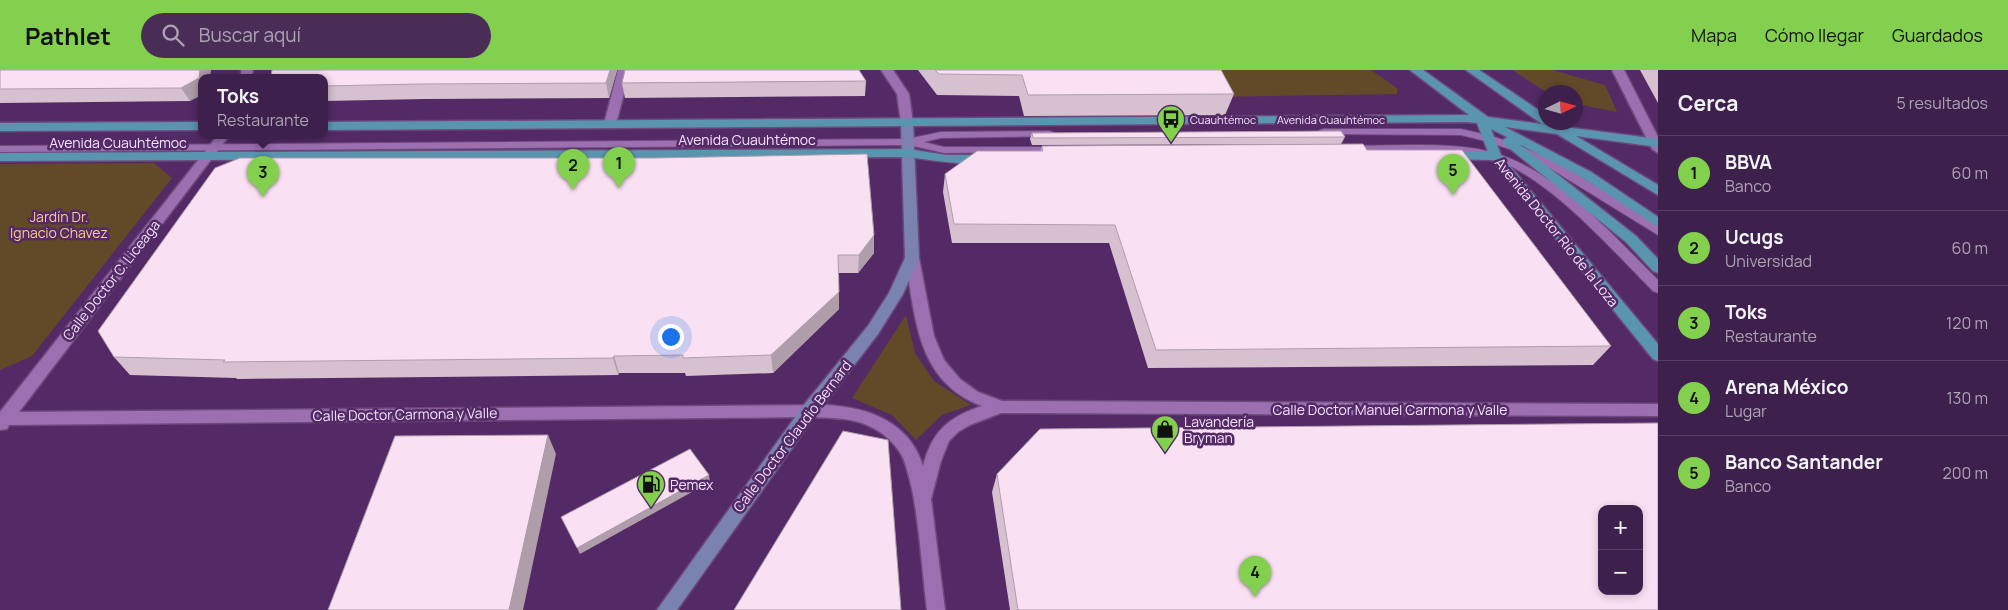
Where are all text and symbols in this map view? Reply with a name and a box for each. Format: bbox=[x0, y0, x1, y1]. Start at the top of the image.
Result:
search box bbox=[141, 13, 491, 58]
text: Pathlet bbox=[25, 19, 111, 52]
icon: search bbox=[159, 21, 187, 49]
text: Buscar aquí bbox=[199, 22, 301, 48]
text: Mapa bbox=[1691, 23, 1737, 47]
text: Cómo llegar bbox=[1765, 23, 1864, 47]
text: Guardados bbox=[1892, 23, 1983, 47]
popup bbox=[198, 74, 328, 139]
text: Toks bbox=[217, 83, 259, 109]
north arrow bbox=[1538, 85, 1583, 130]
text: Cerca bbox=[1678, 89, 1738, 117]
text: 5 resultados bbox=[1896, 92, 1988, 114]
bus stop icon: Cuauhtémoc bbox=[1156, 104, 1186, 143]
text: Restaurante bbox=[217, 109, 309, 131]
place label: Cuauhtémoc bbox=[1190, 112, 1256, 127]
street label: Avenida Cuauhtémoc bbox=[1277, 112, 1385, 127]
street label: Avenida Cuauhtémoc bbox=[678, 130, 816, 149]
street label: Avenida Cuauhtémoc bbox=[49, 133, 187, 152]
pin: 1 bbox=[603, 147, 635, 188]
pin: 2 bbox=[557, 149, 589, 190]
text: BBVA bbox=[1725, 149, 1772, 175]
street label: Avenida Doctor Río de la Loza bbox=[1491, 153, 1623, 311]
pin: 5 bbox=[1437, 154, 1469, 195]
pin: 3 bbox=[247, 156, 279, 197]
text: 1 bbox=[1690, 162, 1698, 184]
text: 60 m bbox=[1952, 162, 1988, 184]
text: Banco bbox=[1725, 175, 1771, 197]
park label: Jardín Dr. Ignacio Chavez bbox=[10, 207, 108, 242]
street label: Calle Doctor C. Liceaga bbox=[58, 216, 164, 344]
text: Ucugs bbox=[1725, 224, 1784, 250]
text: 2 bbox=[1689, 237, 1699, 259]
text: 60 m bbox=[1952, 237, 1988, 259]
text: Universidad bbox=[1725, 250, 1812, 272]
text: Toks bbox=[1725, 299, 1767, 325]
text: 3 bbox=[1689, 312, 1699, 334]
text: 120 m bbox=[1946, 312, 1988, 334]
your location bbox=[658, 324, 684, 350]
text: Restaurante bbox=[1725, 325, 1817, 347]
street label: Calle Doctor Claudio Bernard bbox=[729, 356, 855, 516]
text: Arena México bbox=[1725, 374, 1848, 400]
text: 4 bbox=[1689, 387, 1699, 409]
text: 130 m bbox=[1946, 387, 1988, 409]
street label: Calle Doctor Manuel Carmona y Valle bbox=[1273, 400, 1507, 419]
text: Lugar bbox=[1725, 400, 1767, 422]
street label: Calle Doctor Carmona y Valle bbox=[313, 403, 497, 425]
place label: Lavandería Bryman bbox=[1184, 412, 1254, 447]
shop icon: Lavandería Bryman bbox=[1150, 414, 1180, 453]
text: Banco Santander bbox=[1725, 449, 1883, 475]
text: 5 bbox=[1689, 462, 1699, 484]
text: 200 m bbox=[1943, 462, 1988, 484]
fuel station icon: Pemex bbox=[636, 469, 666, 508]
place label: Pemex bbox=[670, 475, 714, 494]
text: Banco bbox=[1725, 475, 1771, 497]
map controls bbox=[1598, 505, 1643, 595]
button: + bbox=[1598, 505, 1643, 550]
button: − bbox=[1598, 550, 1643, 595]
pin: 4 bbox=[1239, 556, 1271, 597]

